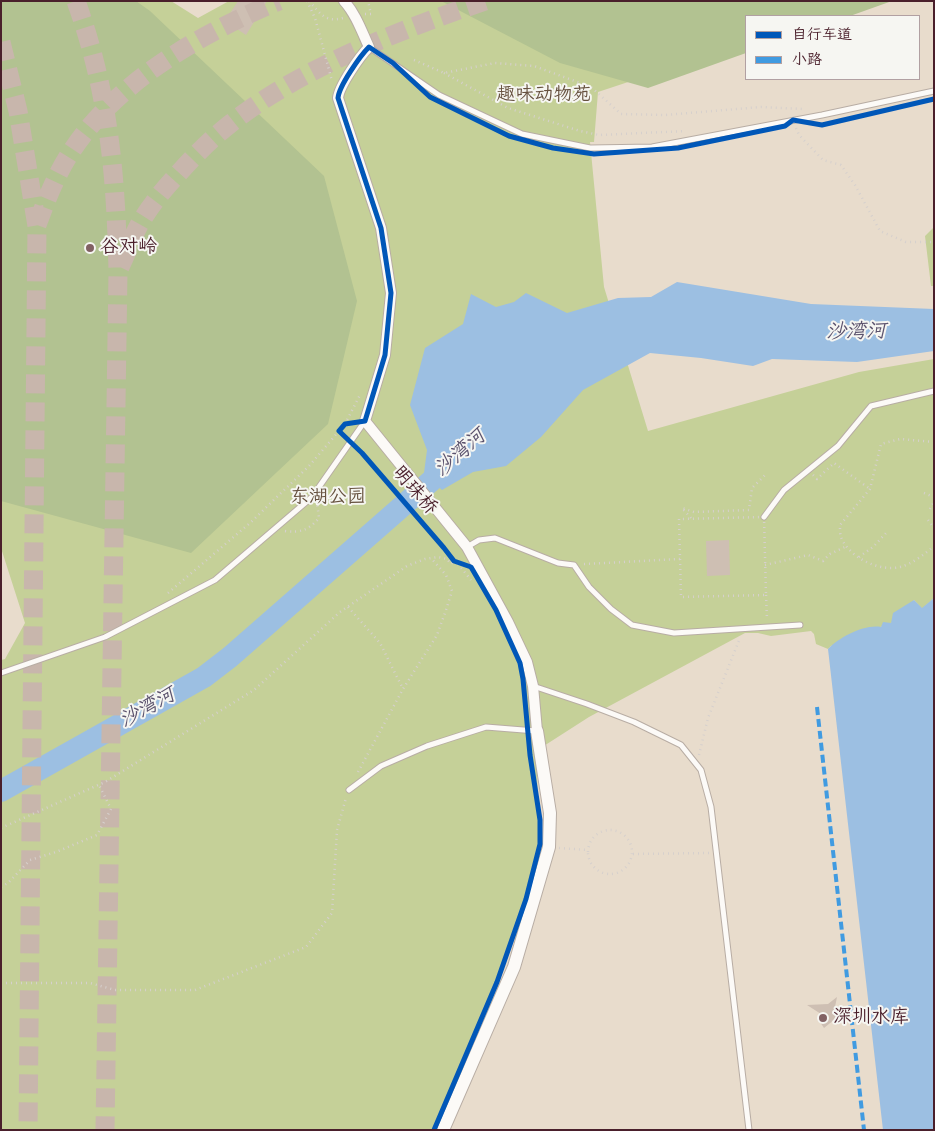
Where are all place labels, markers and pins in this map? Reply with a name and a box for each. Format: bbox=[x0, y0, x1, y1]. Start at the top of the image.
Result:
place label: 谷对岭 bbox=[100, 237, 157, 259]
marker: 谷对岭 bbox=[84, 242, 96, 254]
place label: 深圳水库 bbox=[833, 1007, 909, 1029]
marker: 深圳水库 bbox=[817, 1012, 829, 1024]

